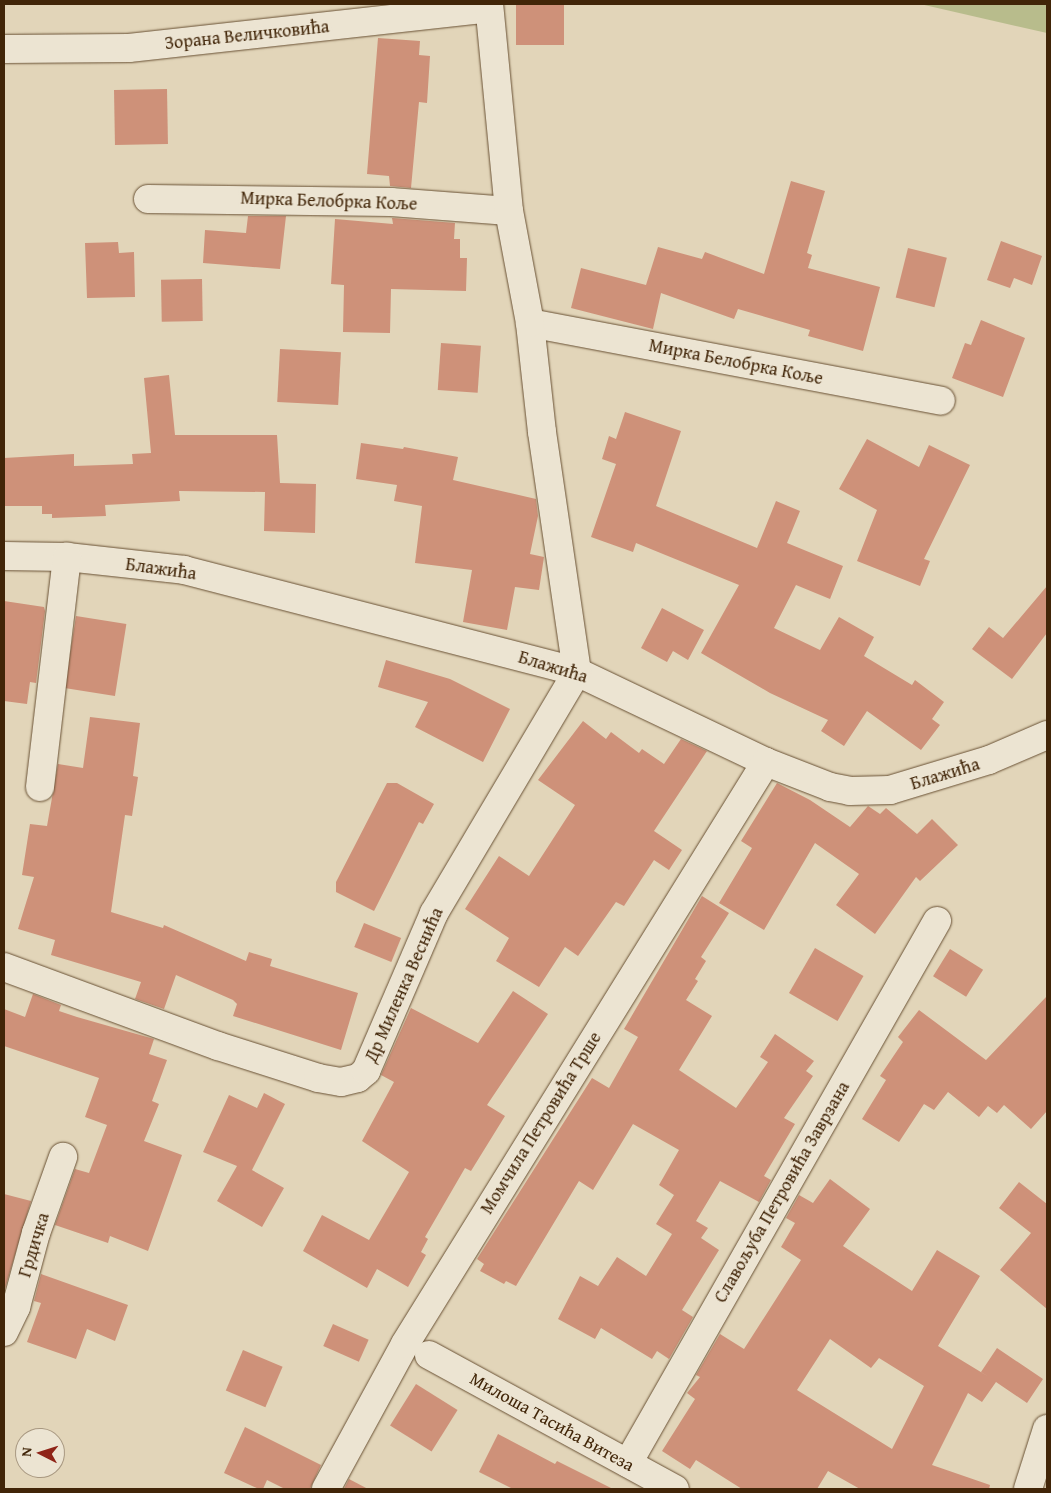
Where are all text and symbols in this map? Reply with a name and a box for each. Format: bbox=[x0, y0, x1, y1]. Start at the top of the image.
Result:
street label: Зорана Величковића bbox=[164, 16, 330, 54]
street label: Мирка Белобрка Коље bbox=[240, 187, 418, 215]
street label: Мирка Белобрка Коље bbox=[647, 335, 825, 389]
street label: Блажића bbox=[124, 553, 198, 585]
street label: Блажића bbox=[516, 646, 590, 688]
street label: Блажића bbox=[908, 753, 982, 795]
street label: Др Миленка Веснића bbox=[360, 904, 448, 1066]
street label: Момчила Петровића Трше bbox=[476, 1028, 606, 1218]
street label: Славољуба Петровића Заврзана bbox=[710, 1078, 854, 1306]
street label: Грдичка bbox=[14, 1210, 54, 1280]
street label: Милоша Тасића Витеза bbox=[466, 1368, 638, 1476]
north arrow bbox=[15, 1428, 65, 1478]
text: N bbox=[16, 1446, 36, 1457]

